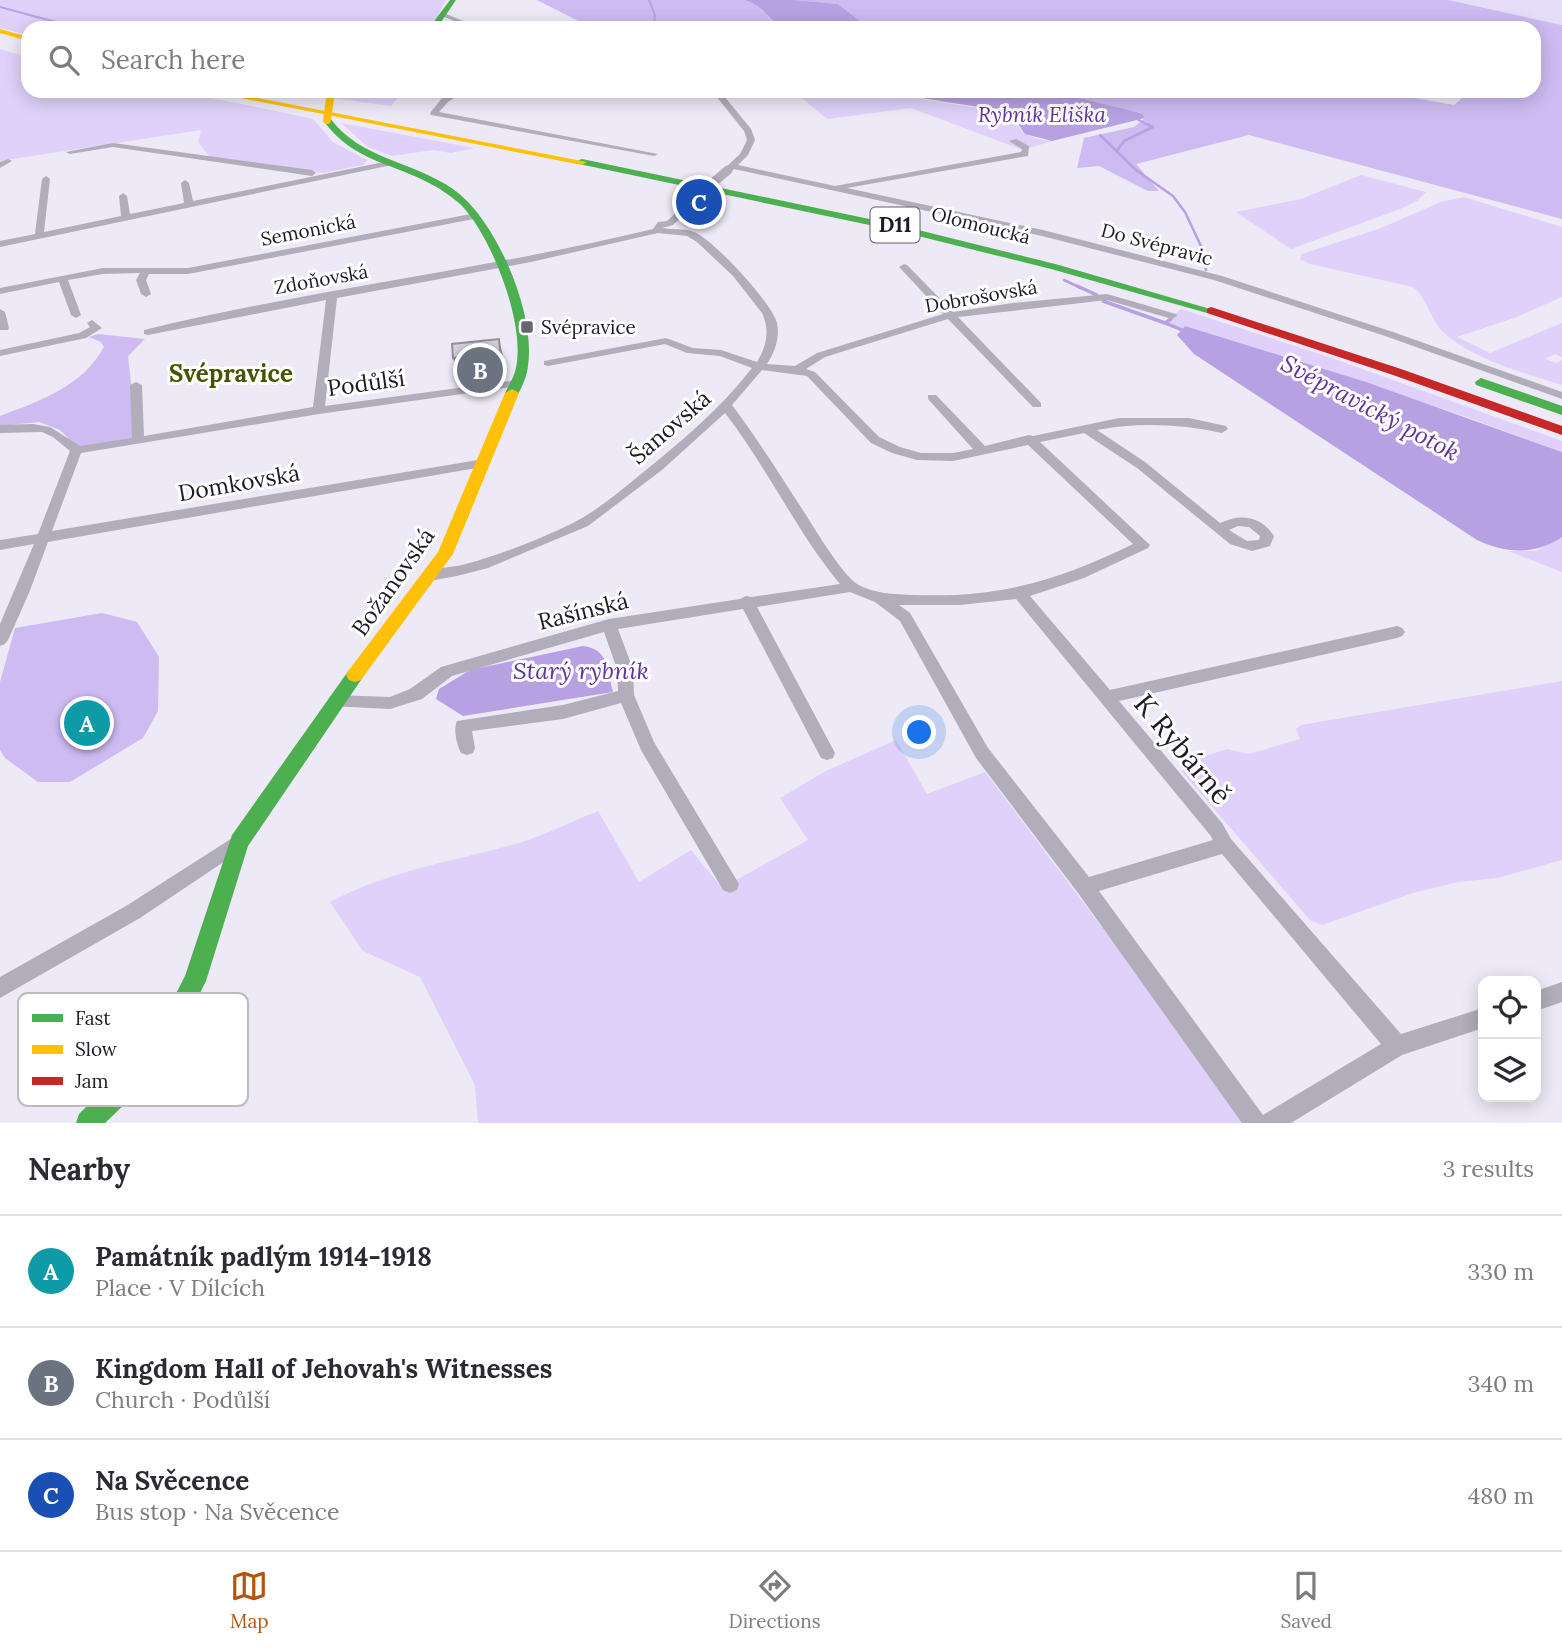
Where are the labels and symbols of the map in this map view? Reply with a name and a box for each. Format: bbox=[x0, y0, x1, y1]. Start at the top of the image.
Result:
water label: Rybník Eliška bbox=[978, 101, 1106, 128]
pin: C bbox=[676, 176, 722, 228]
street label: Olomoucká bbox=[929, 201, 1033, 249]
road number: D11 bbox=[870, 208, 920, 243]
street label: Semonická bbox=[259, 209, 358, 251]
street label: Do Svépravic bbox=[1098, 218, 1216, 270]
street label: Zdoňovská bbox=[272, 259, 370, 299]
street label: Dobrošovská bbox=[923, 274, 1039, 318]
place label: Svépravice bbox=[541, 315, 636, 339]
marker: Svépravice bbox=[519, 319, 535, 335]
pin: B bbox=[457, 344, 503, 396]
water label: Svépravický potok bbox=[1276, 347, 1465, 468]
district label: Svépravice bbox=[169, 358, 293, 389]
street label: Podůlší bbox=[325, 363, 407, 402]
street label: Šanovská bbox=[623, 383, 717, 470]
street label: Domkovská bbox=[176, 458, 302, 507]
street label: Božanovská bbox=[345, 522, 440, 641]
street label: Rašínská bbox=[535, 585, 631, 636]
water label: Starý rybník bbox=[513, 655, 649, 686]
street label: K Rybárně bbox=[1126, 686, 1240, 812]
pin: A bbox=[64, 697, 110, 749]
your location bbox=[902, 715, 936, 749]
legend bbox=[18, 993, 248, 1106]
text: Fast bbox=[75, 1006, 111, 1030]
text: Slow bbox=[75, 1037, 118, 1061]
text: Jam bbox=[74, 1069, 109, 1093]

